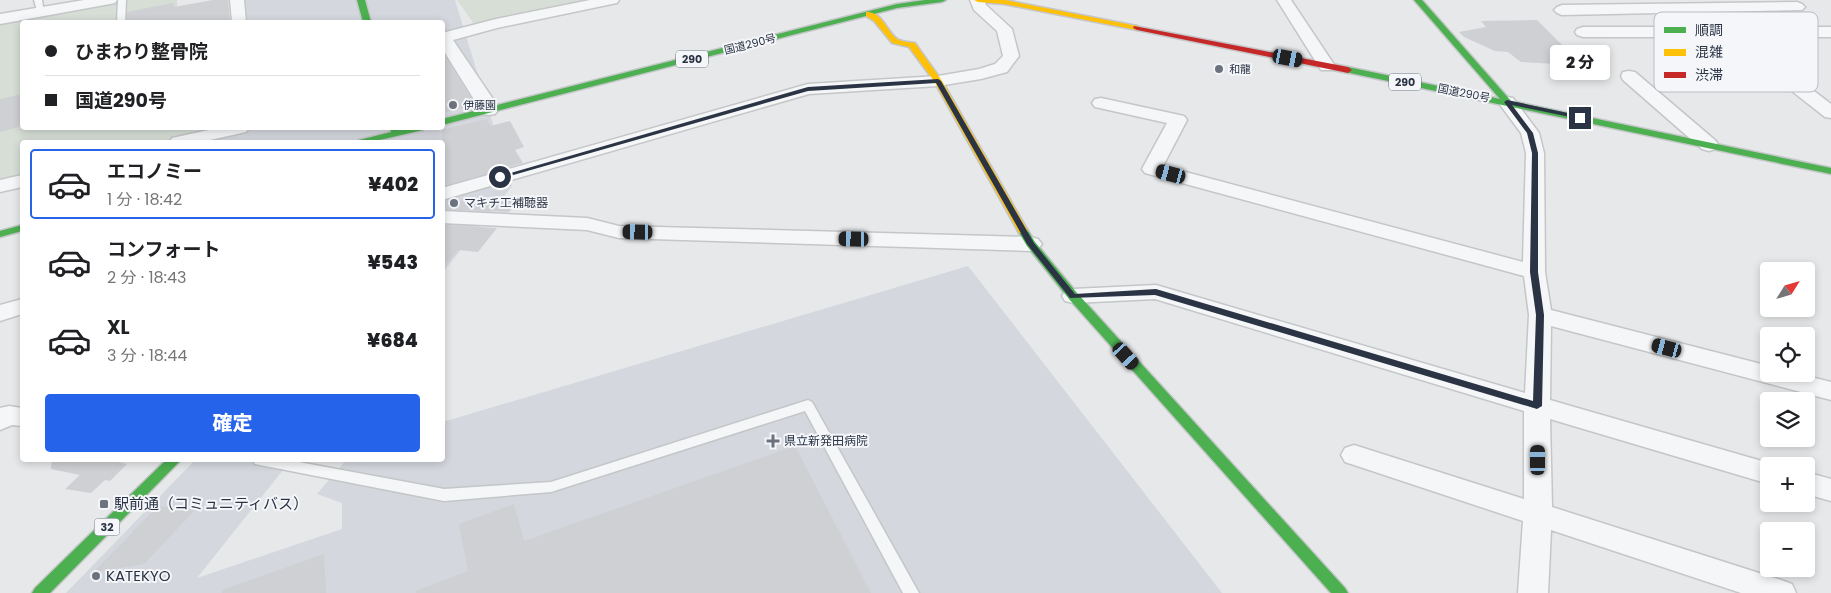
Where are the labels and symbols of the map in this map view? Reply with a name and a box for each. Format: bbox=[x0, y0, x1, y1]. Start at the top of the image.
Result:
legend bbox=[1654, 12, 1818, 92]
text: 順調 bbox=[1695, 20, 1723, 40]
street label: 国道290号 bbox=[722, 30, 778, 58]
text: 混雑 bbox=[1695, 42, 1723, 62]
callout: 2 分 bbox=[1550, 46, 1610, 80]
car bbox=[1271, 48, 1304, 68]
road number: 290 bbox=[676, 51, 708, 68]
place label: 和龍 bbox=[1229, 61, 1251, 77]
marker: 和龍 bbox=[1213, 63, 1225, 75]
text: 渋滞 bbox=[1695, 65, 1723, 85]
road number: 290 bbox=[1389, 74, 1421, 90]
street label: 国道290号 bbox=[1436, 80, 1492, 106]
place label: 伊藤園 bbox=[463, 97, 496, 113]
marker: 伊藤園 bbox=[447, 99, 459, 111]
route end bbox=[1569, 107, 1591, 129]
car bbox=[1154, 163, 1187, 185]
route start bbox=[489, 166, 511, 188]
place label: マキチ工補聴器 bbox=[464, 194, 548, 211]
marker: マキチ工補聴器 bbox=[448, 197, 460, 209]
car bbox=[622, 224, 653, 240]
car bbox=[838, 231, 869, 247]
north arrow bbox=[1760, 262, 1815, 318]
car bbox=[1650, 337, 1683, 359]
car bbox=[1110, 340, 1141, 372]
place label: 県立新発田病院 bbox=[784, 432, 868, 449]
marker: 県立新発田病院 bbox=[766, 434, 780, 448]
car bbox=[1530, 445, 1545, 475]
place label: 駅前通（コミュニティバス） bbox=[114, 493, 308, 514]
marker: 駅前通（コミュニティバス） bbox=[98, 498, 110, 510]
road number: 32 bbox=[94, 518, 120, 536]
place label: KATEKYO bbox=[106, 565, 171, 586]
marker: KATEKYO bbox=[90, 570, 102, 582]

